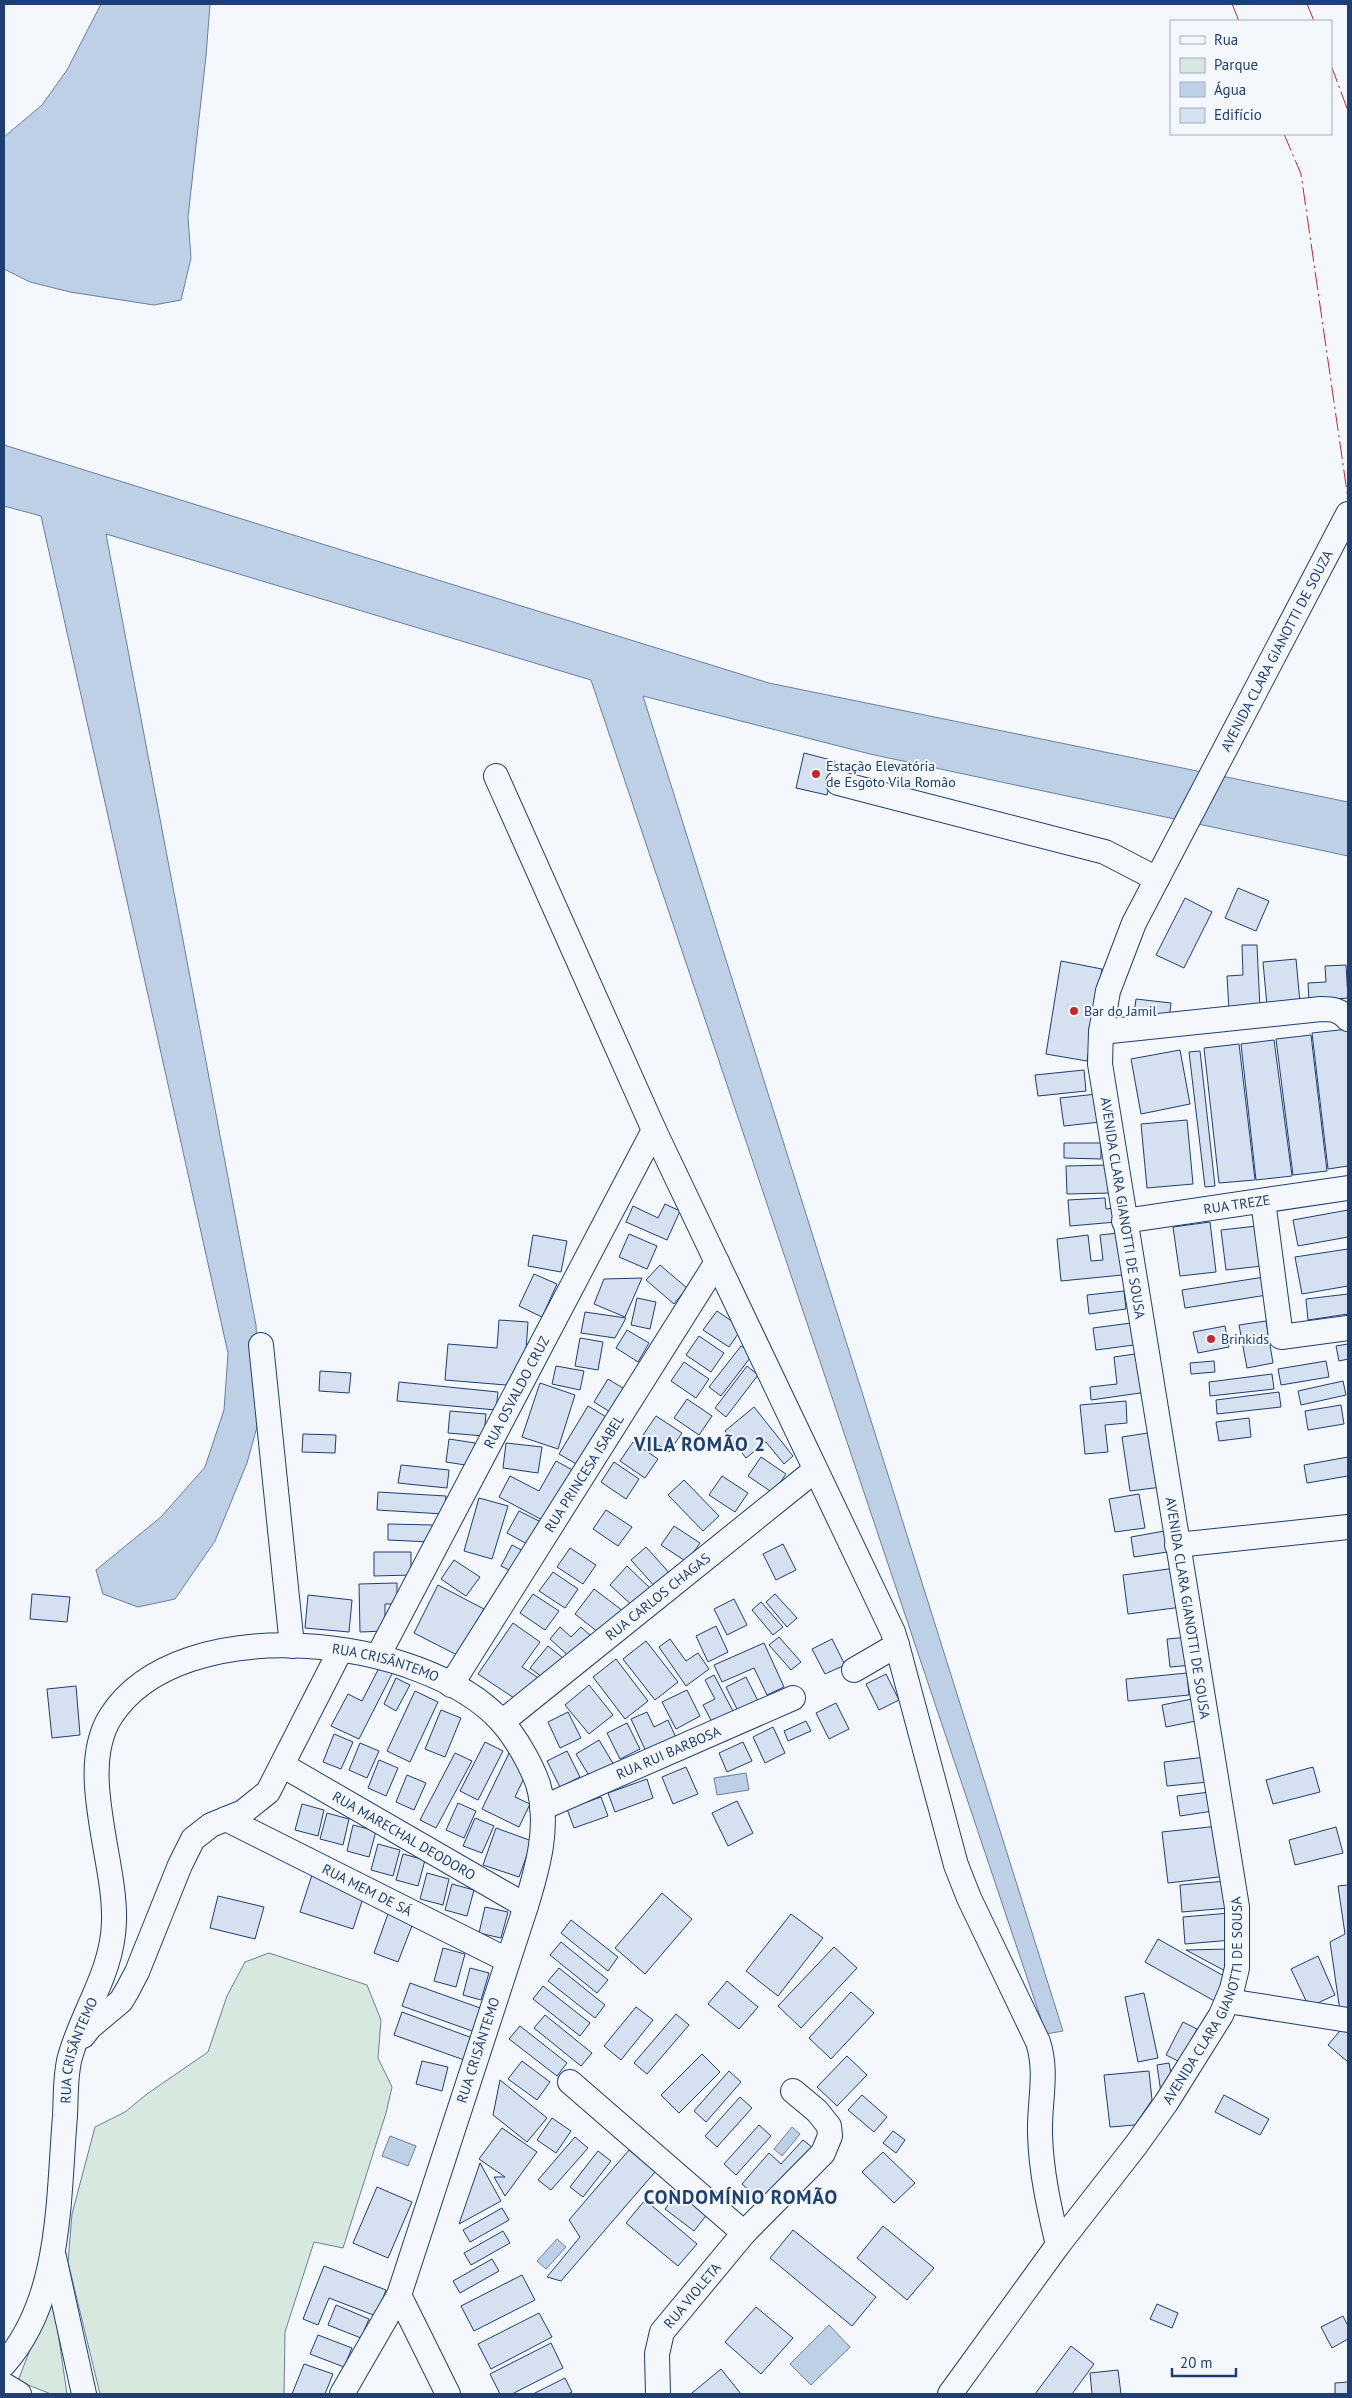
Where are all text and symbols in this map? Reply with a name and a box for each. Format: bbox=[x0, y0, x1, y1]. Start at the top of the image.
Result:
legend bbox=[1170, 20, 1332, 135]
text: Rua bbox=[1214, 30, 1238, 49]
text: Parque bbox=[1214, 55, 1258, 74]
text: Água bbox=[1214, 80, 1246, 99]
text: Edifício bbox=[1214, 105, 1262, 124]
street label: AVENIDA CLARA GIANOTTI DE SOUZA bbox=[1217, 546, 1337, 754]
place label: Estação Elevatória de Esgoto Vila Romão bbox=[826, 757, 956, 791]
marker: Estação Elevatória de Esgoto Vila Romão bbox=[810, 768, 822, 780]
place label: Bar do Jamil bbox=[1084, 1002, 1157, 1020]
marker: Bar do Jamil bbox=[1068, 1005, 1080, 1017]
street label: AVENIDA CLARA GIANOTTI DE SOUSA bbox=[1097, 1096, 1150, 1321]
street label: RUA TREZE bbox=[1202, 1191, 1271, 1218]
place label: Brinkids bbox=[1221, 1330, 1269, 1348]
street label: RUA OSVALDO CRUZ bbox=[480, 1333, 553, 1451]
marker: Brinkids bbox=[1205, 1333, 1217, 1345]
street label: RUA PRINCESA ISABEL bbox=[540, 1411, 628, 1536]
district label: VILA ROMÃO 2 bbox=[633, 1432, 766, 1456]
street label: AVENIDA CLARA GIANOTTI DE SOUSA bbox=[1162, 1496, 1215, 1721]
street label: RUA CARLOS CHAGAS bbox=[602, 1549, 714, 1644]
street label: RUA CRISÂNTEMO bbox=[331, 1639, 442, 1686]
street label: RUA RUI BARBOSA bbox=[613, 1722, 724, 1783]
street label: RUA MARECHAL DEODORO bbox=[329, 1787, 479, 1884]
street label: RUA MEM DE SÁ bbox=[319, 1860, 416, 1920]
street label: AVENIDA CLARA GIANOTTI DE SOUSA bbox=[1158, 1895, 1246, 2108]
street label: RUA CRISÂNTEMO bbox=[56, 1994, 102, 2104]
street label: RUA CRISÂNTEMO bbox=[452, 1995, 504, 2105]
district label: CONDOMÍNIO ROMÃO bbox=[644, 2185, 838, 2209]
street label: RUA VIOLETA bbox=[660, 2258, 725, 2332]
scale bar bbox=[1172, 2346, 1236, 2378]
text: 20 m bbox=[1180, 2353, 1213, 2372]

